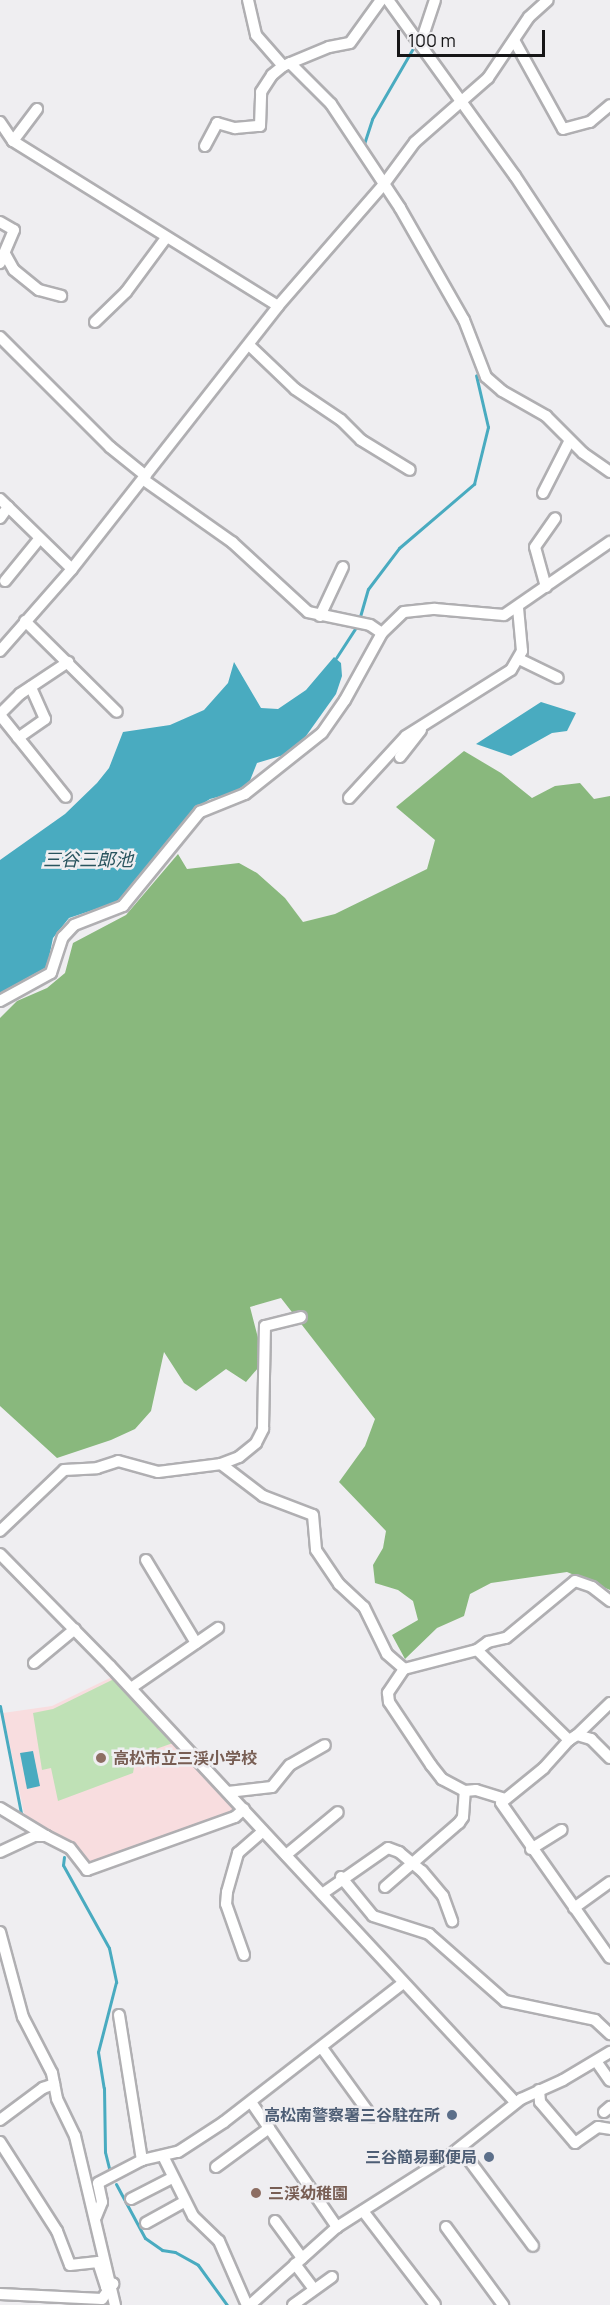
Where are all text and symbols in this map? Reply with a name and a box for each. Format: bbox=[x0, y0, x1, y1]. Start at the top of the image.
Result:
scale bar bbox=[400, 18, 548, 56]
text: 100 m bbox=[408, 28, 456, 52]
water label: 三谷三郎池 bbox=[43, 848, 133, 870]
place label: 高松市立三渓小学校 bbox=[113, 1748, 257, 1768]
marker: 高松市立三渓小学校 bbox=[94, 1751, 108, 1765]
place label: 高松南警察署三谷駐在所 bbox=[264, 2105, 440, 2125]
marker: 高松南警察署三谷駐在所 bbox=[445, 2108, 459, 2122]
place label: 三谷簡易郵便局 bbox=[365, 2147, 477, 2167]
marker: 三谷簡易郵便局 bbox=[482, 2150, 496, 2164]
place label: 三渓幼稚園 bbox=[268, 2183, 348, 2203]
marker: 三渓幼稚園 bbox=[249, 2186, 263, 2200]

